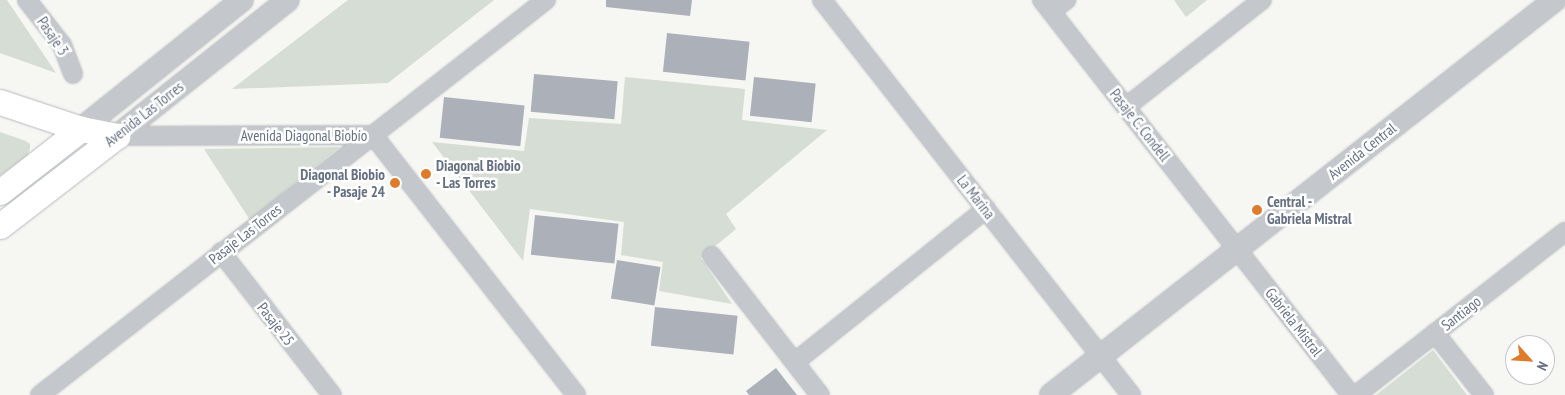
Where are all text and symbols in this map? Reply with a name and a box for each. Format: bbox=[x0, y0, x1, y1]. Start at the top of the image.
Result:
street label: Pasaje 3 bbox=[34, 13, 72, 59]
street label: Avenida Las Torres bbox=[101, 77, 187, 151]
street label: Pasaje C. Condell bbox=[1106, 85, 1174, 165]
street label: Avenida Central bbox=[1324, 119, 1400, 183]
street label: Avenida Diagonal Biobío bbox=[241, 127, 367, 145]
place label: Diagonal Biobio - Las Torres bbox=[436, 156, 521, 191]
place label: Diagonal Biobio - Pasaje 24 bbox=[300, 165, 385, 200]
marker: Diagonal Biobio - Las Torres bbox=[420, 168, 432, 180]
street label: La Marina bbox=[953, 171, 999, 223]
marker: Diagonal Biobio - Pasaje 24 bbox=[389, 177, 401, 189]
place label: Central - Gabriela Mistral bbox=[1267, 192, 1352, 227]
street label: Pasaje Las Torres bbox=[205, 200, 285, 268]
marker: Central - Gabriela Mistral bbox=[1251, 204, 1263, 216]
street label: Gabriela Mistral bbox=[1262, 284, 1326, 360]
street label: Santiago bbox=[1438, 292, 1484, 334]
street label: Pasaje 25 bbox=[254, 299, 298, 349]
north arrow bbox=[1505, 335, 1555, 385]
text: N bbox=[1533, 359, 1552, 373]

